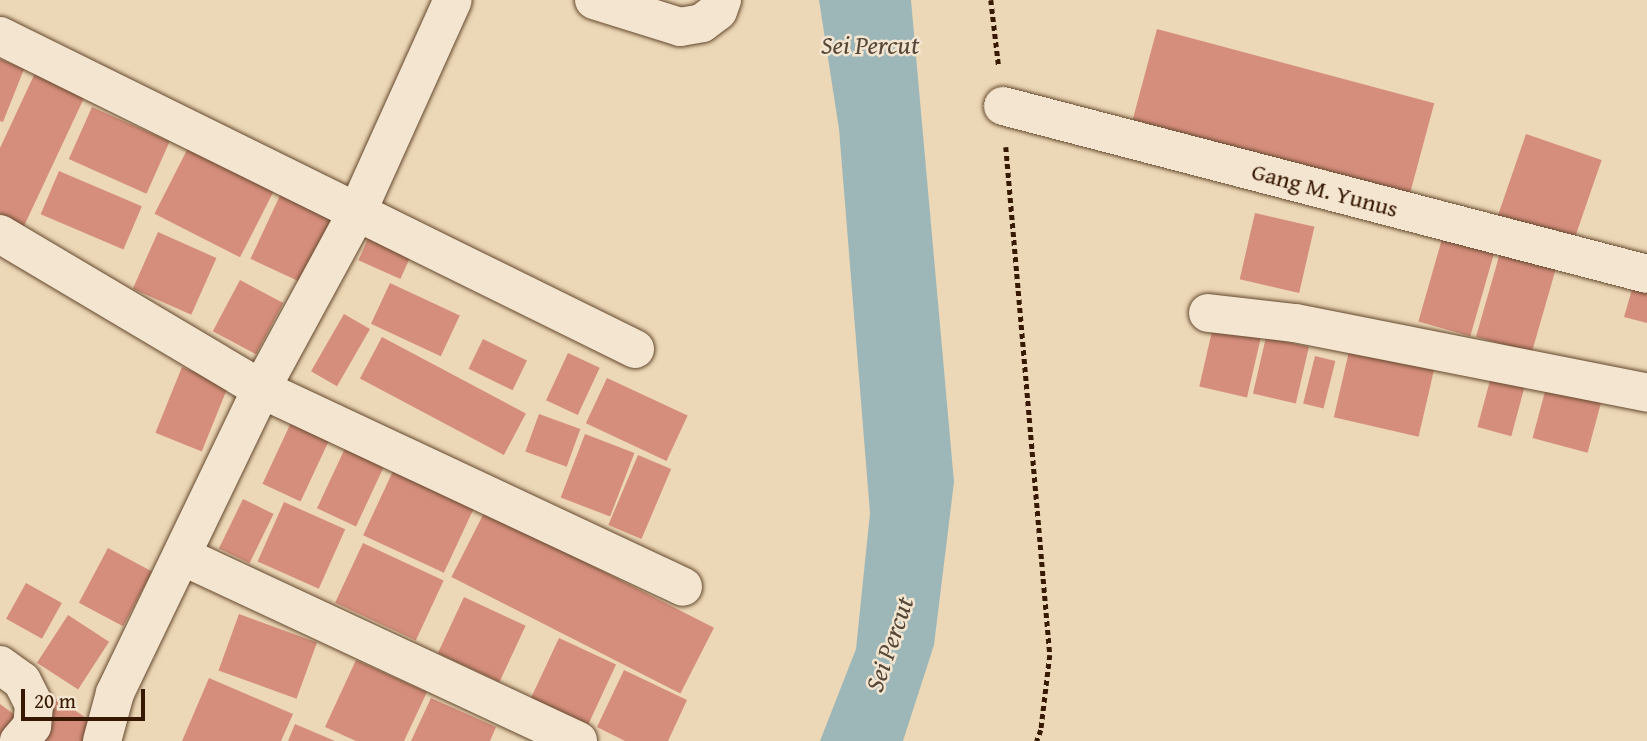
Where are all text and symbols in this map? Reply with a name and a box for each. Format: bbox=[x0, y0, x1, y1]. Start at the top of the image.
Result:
water label: Sei Percut bbox=[821, 29, 919, 61]
street label: Gang M. Yunus bbox=[1249, 157, 1401, 223]
water label: Sei Percut bbox=[858, 592, 920, 696]
scale bar bbox=[24, 674, 149, 718]
text: 20 m bbox=[34, 685, 76, 716]

